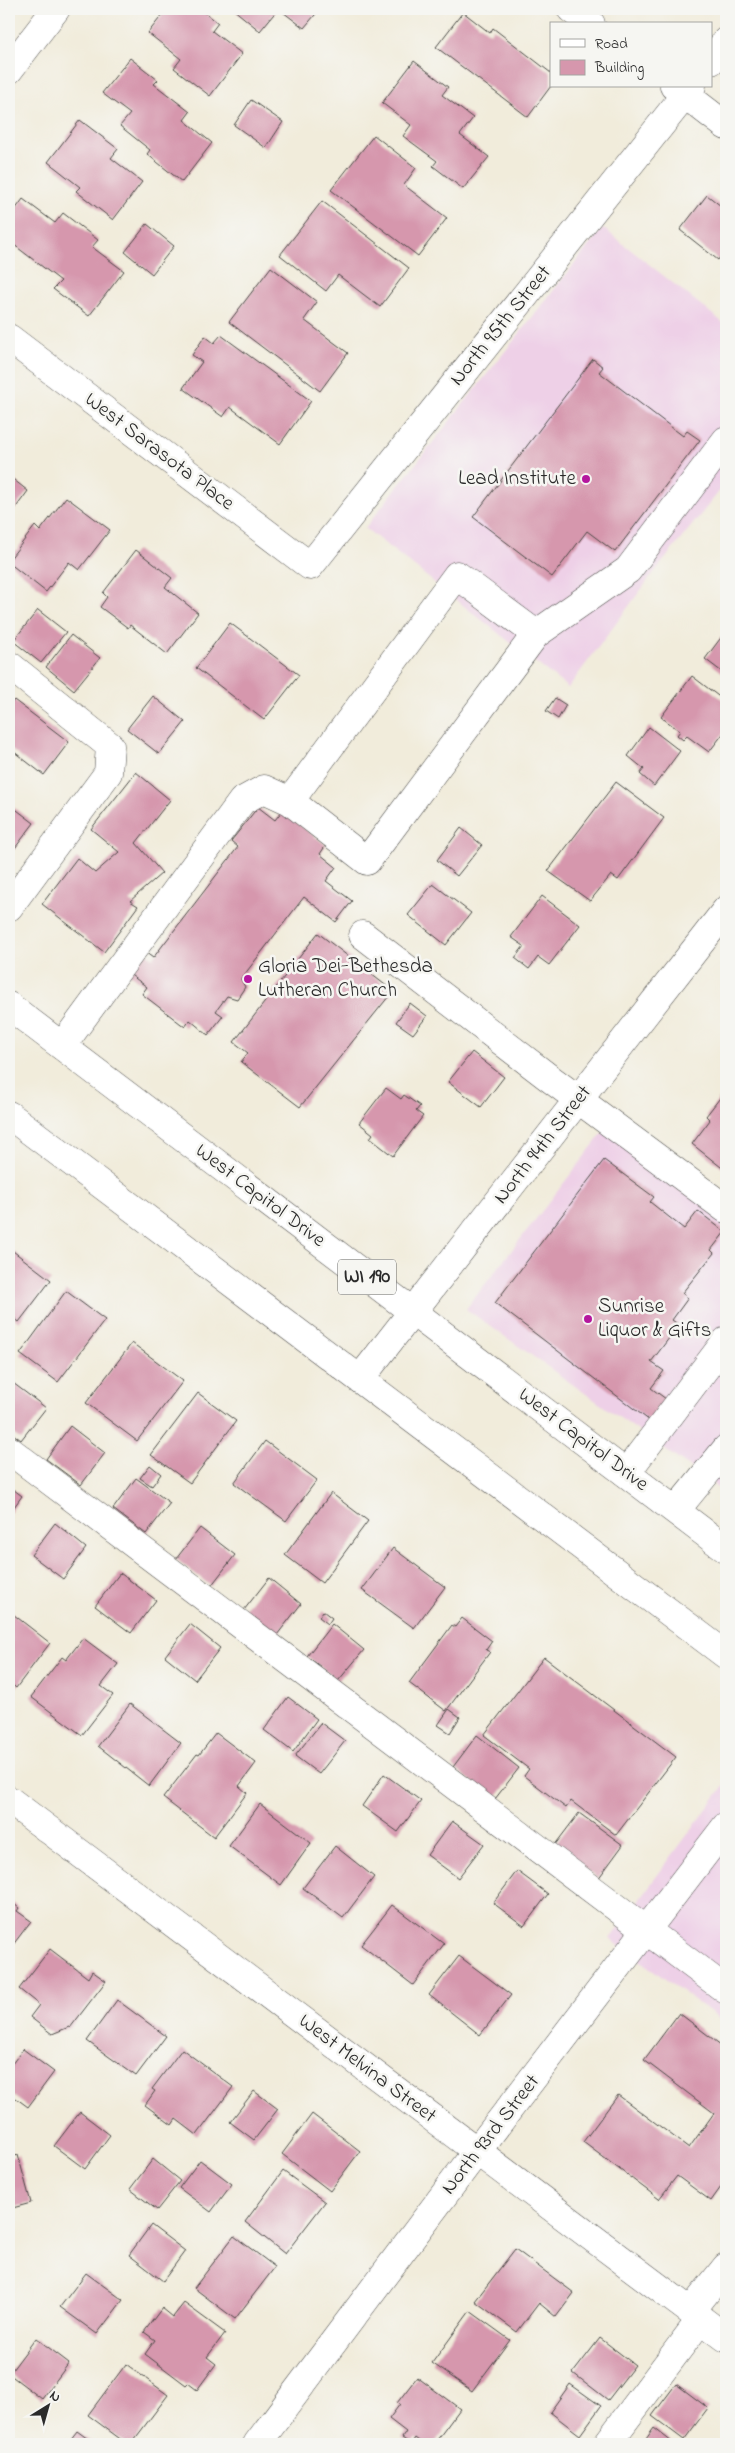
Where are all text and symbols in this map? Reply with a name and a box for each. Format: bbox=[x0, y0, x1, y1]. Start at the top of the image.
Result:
legend bbox=[550, 22, 712, 88]
text: Road bbox=[595, 33, 628, 55]
text: Building bbox=[594, 57, 644, 80]
street label: North 95th Street bbox=[443, 259, 559, 393]
street label: West Sarasota Place bbox=[78, 386, 241, 519]
place label: Lead Institute bbox=[458, 464, 577, 494]
marker: Lead Institute bbox=[580, 473, 592, 485]
place label: Gloria Dei-Bethesda Lutheran Church bbox=[258, 952, 433, 1006]
marker: Gloria Dei-Bethesda Lutheran Church bbox=[242, 973, 254, 985]
street label: North 94th Street bbox=[487, 1079, 599, 1211]
street label: West Capitol Drive bbox=[188, 1137, 332, 1255]
road number: WI 190 bbox=[338, 1260, 396, 1294]
place label: Sunrise Liquor & Gifts bbox=[598, 1292, 711, 1346]
marker: Sunrise Liquor & Gifts bbox=[582, 1313, 594, 1325]
street label: West Capitol Drive bbox=[511, 1381, 655, 1499]
street label: West Melvina Street bbox=[292, 2007, 442, 2131]
street label: North 93rd Street bbox=[434, 2068, 548, 2202]
north arrow bbox=[22, 2380, 72, 2430]
text: N bbox=[45, 2386, 65, 2408]

